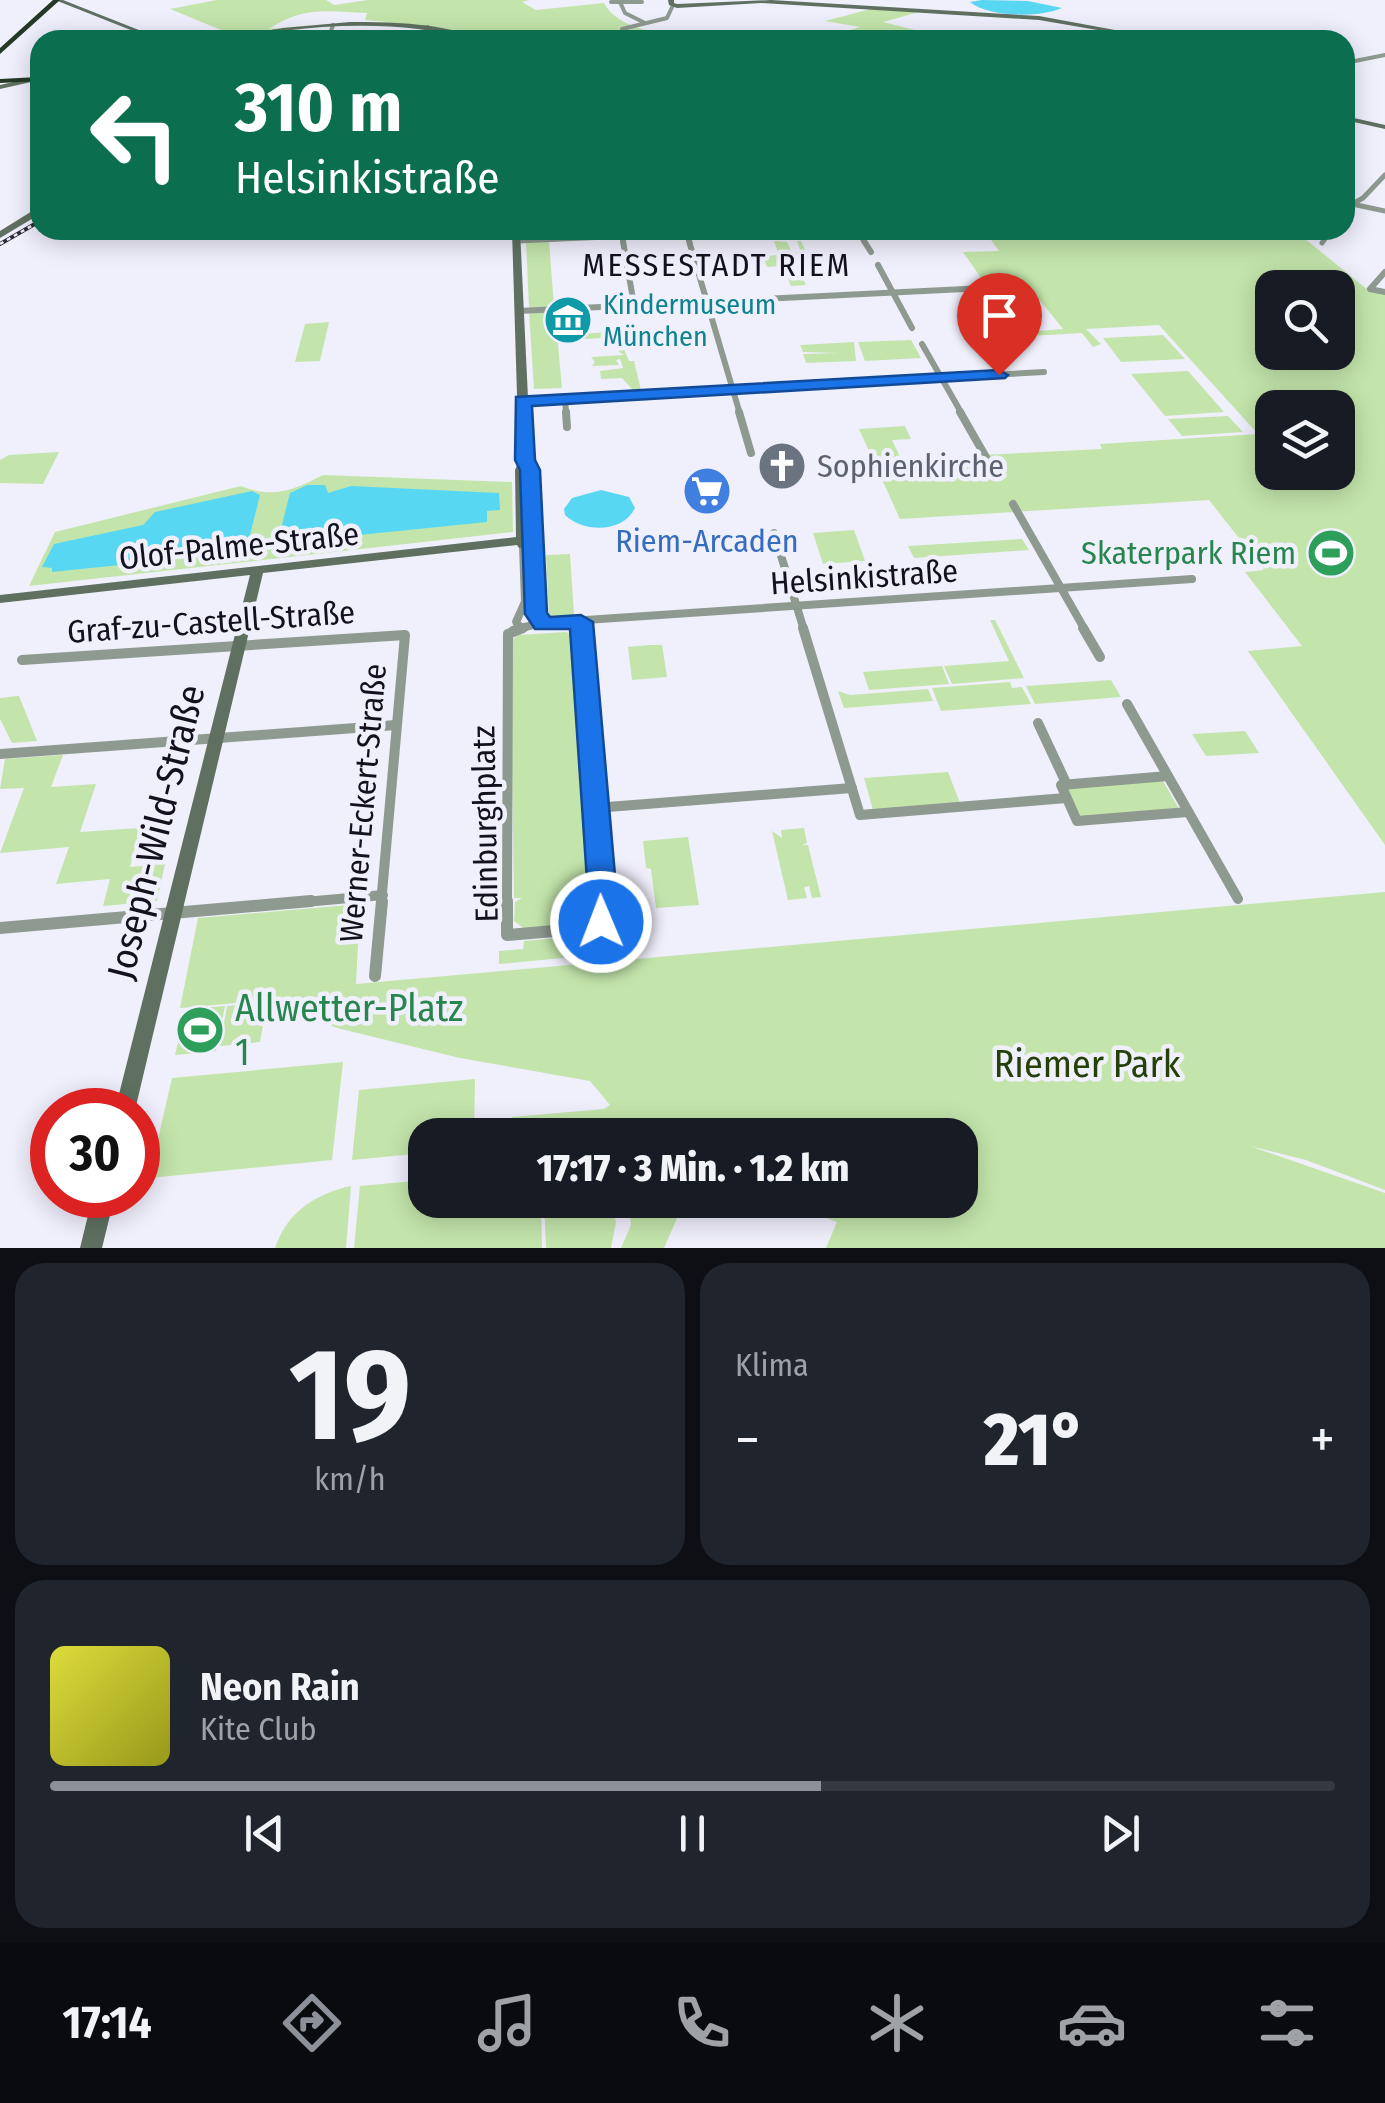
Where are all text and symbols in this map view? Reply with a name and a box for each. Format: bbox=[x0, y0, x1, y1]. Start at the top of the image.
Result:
text: 310 m bbox=[235, 66, 403, 150]
icon: left bbox=[70, 70, 200, 200]
text: Helsinkistraße bbox=[235, 151, 500, 205]
district label: MESSESTADT RIEM bbox=[582, 246, 852, 284]
map controls bbox=[1255, 270, 1355, 490]
button: search bbox=[1255, 270, 1355, 370]
pin bbox=[957, 273, 1042, 376]
place label: Kindermuseum München bbox=[603, 288, 776, 353]
icon: arrive bbox=[972, 288, 1027, 343]
museum icon: Kindermuseum München bbox=[542, 294, 594, 346]
button: layers bbox=[1255, 390, 1355, 490]
church icon: Sophienkirche bbox=[756, 440, 808, 492]
place label: Sophienkirche bbox=[817, 447, 1004, 485]
supermarket icon: Riem-Arcaden bbox=[681, 465, 733, 517]
street label: Olof-Palme-Straße bbox=[117, 515, 361, 577]
place label: Riem-Arcaden bbox=[615, 522, 799, 560]
sports icon: Skaterpark Riem bbox=[1305, 527, 1357, 579]
place label: Skaterpark Riem bbox=[1081, 534, 1296, 572]
street label: Helsinkistraße bbox=[769, 551, 959, 603]
street label: Graf-zu-Castell-Straße bbox=[66, 593, 356, 651]
street label: Werner-Eckert-Straße bbox=[332, 662, 394, 944]
street label: Joseph-Wild-Straße bbox=[97, 680, 215, 984]
street label: Edinburghplatz bbox=[464, 725, 506, 923]
position arrow bbox=[549, 870, 653, 974]
place label: Allwetter-Platz 1 bbox=[235, 985, 463, 1075]
sports icon: Allwetter-Platz 1 bbox=[174, 1004, 226, 1056]
park label: Riemer Park bbox=[994, 1041, 1181, 1087]
speed limit sign: 30 bbox=[30, 1088, 160, 1218]
text: 17:17 · 3 Min. · 1.2 km bbox=[537, 1145, 849, 1191]
text: 19 bbox=[289, 1317, 411, 1473]
text: Klima bbox=[735, 1346, 809, 1384]
text: 21° bbox=[984, 1395, 1086, 1485]
text: − bbox=[735, 1407, 760, 1473]
text: + bbox=[1310, 1407, 1335, 1473]
text: km/h bbox=[314, 1460, 386, 1498]
text: Neon Rain bbox=[200, 1664, 360, 1710]
text: Kite Club bbox=[200, 1710, 316, 1748]
icon: previous bbox=[237, 1806, 292, 1861]
icon: pause bbox=[665, 1806, 720, 1861]
icon: next bbox=[1093, 1806, 1148, 1861]
icon: directions bbox=[277, 1988, 347, 2058]
icon: music bbox=[472, 1988, 542, 2058]
icon: phone bbox=[667, 1988, 737, 2058]
icon: climate bbox=[862, 1988, 932, 2058]
icon: car bbox=[1057, 1988, 1127, 2058]
icon: filters bbox=[1252, 1988, 1322, 2058]
text: 17:14 bbox=[63, 1996, 152, 2050]

